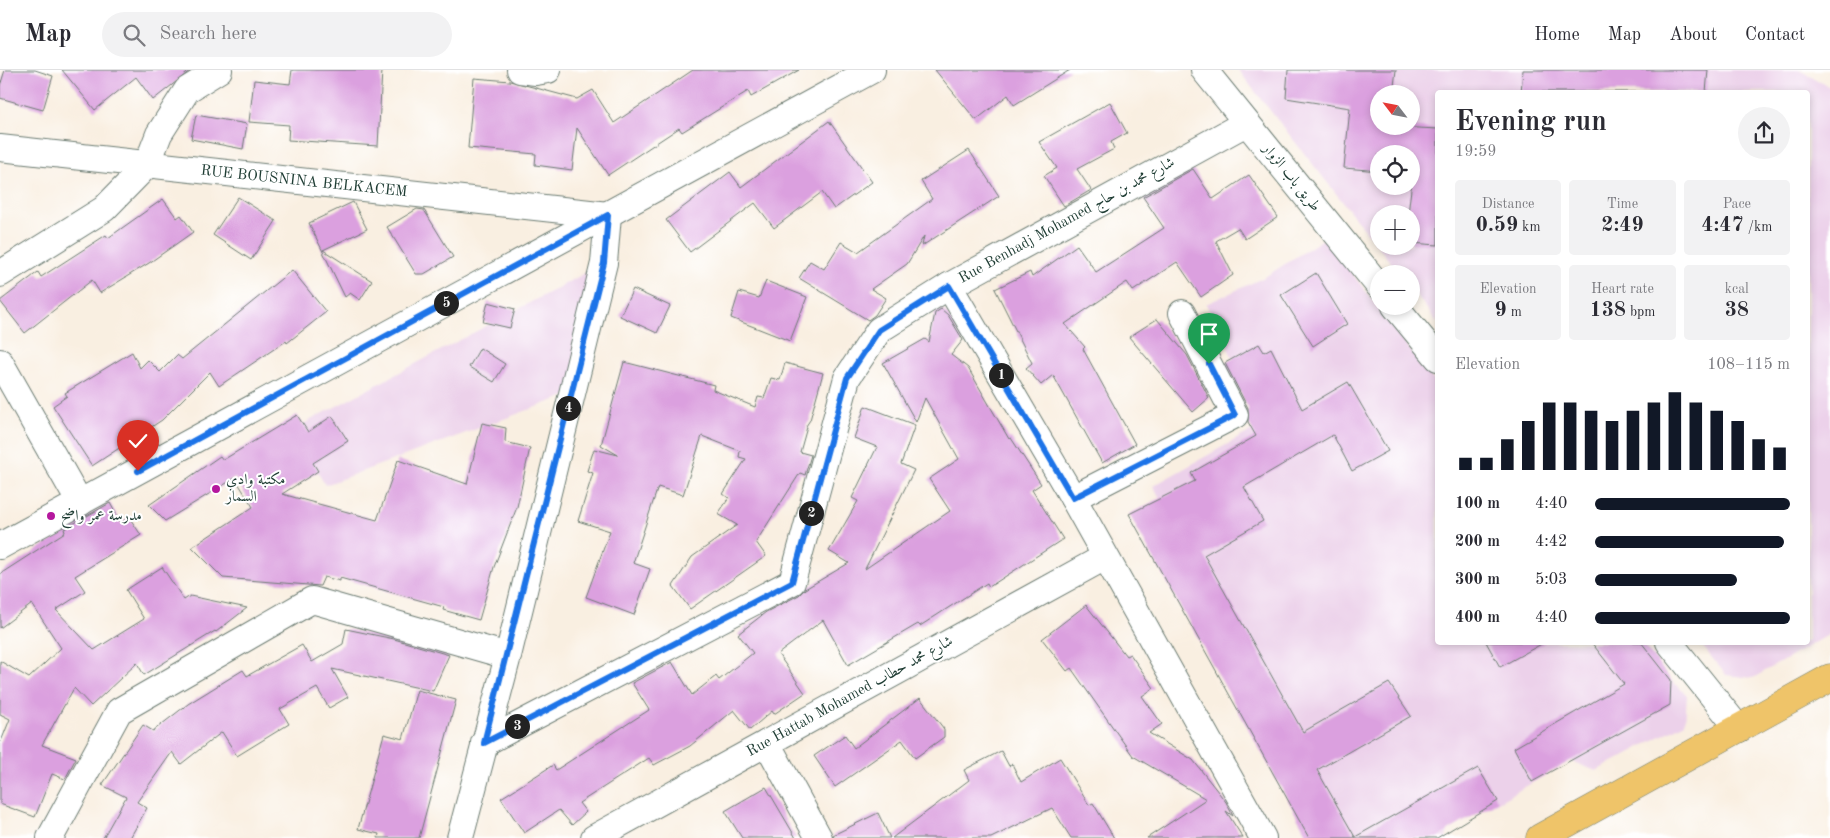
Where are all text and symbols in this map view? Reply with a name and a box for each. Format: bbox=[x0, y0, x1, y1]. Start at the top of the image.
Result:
search box bbox=[102, 12, 452, 57]
icon: search bbox=[120, 21, 148, 49]
text: Map bbox=[25, 23, 72, 47]
text: Search here bbox=[160, 25, 257, 44]
text: Home bbox=[1534, 26, 1580, 44]
text: Map bbox=[1608, 26, 1641, 44]
text: About bbox=[1669, 26, 1717, 44]
text: Contact bbox=[1745, 26, 1805, 44]
north arrow bbox=[1370, 85, 1420, 135]
map controls bbox=[1370, 85, 1420, 315]
button: share bbox=[1738, 107, 1790, 159]
text: Evening run bbox=[1455, 109, 1607, 137]
street label: طريق باب الزوار bbox=[1257, 139, 1323, 215]
text: 19:59 bbox=[1455, 144, 1497, 160]
button: locate bbox=[1370, 145, 1420, 195]
street label: Rue Benhadj Mohamed شارع محمد بن حاج bbox=[957, 155, 1179, 290]
street label: RUE BOUSNINA BELKACEM bbox=[200, 164, 408, 200]
text: Distance bbox=[1482, 197, 1535, 211]
text: Time bbox=[1607, 197, 1638, 211]
text: Pace bbox=[1723, 197, 1751, 211]
button: + bbox=[1370, 205, 1420, 255]
text: 0.59 bbox=[1476, 215, 1518, 236]
text: 2:49 bbox=[1601, 215, 1644, 236]
text: 4:47 bbox=[1701, 215, 1744, 236]
text: km bbox=[1518, 220, 1541, 234]
text: /km bbox=[1744, 220, 1772, 234]
button: − bbox=[1370, 265, 1420, 315]
text: Elevation bbox=[1480, 282, 1537, 296]
text: Heart rate bbox=[1591, 282, 1654, 296]
text: kcal bbox=[1725, 282, 1749, 296]
pin: 5 bbox=[434, 290, 458, 316]
text: 5 bbox=[442, 296, 451, 310]
text: 9 bbox=[1495, 300, 1507, 321]
text: 138 bbox=[1589, 300, 1626, 321]
text: 38 bbox=[1725, 300, 1749, 321]
text: m bbox=[1507, 305, 1522, 319]
text: bpm bbox=[1626, 305, 1656, 319]
pin bbox=[1188, 313, 1230, 364]
icon: arrive bbox=[1195, 320, 1223, 348]
text: Elevation bbox=[1455, 357, 1520, 373]
text: 108–115 m bbox=[1707, 357, 1790, 373]
pin: 1 bbox=[988, 362, 1014, 388]
text: 1 bbox=[997, 368, 1006, 382]
pin: 4 bbox=[556, 396, 580, 420]
text: 4 bbox=[564, 401, 573, 415]
pin bbox=[117, 420, 159, 471]
icon: check bbox=[124, 427, 152, 455]
place label: مكتبة وادي السمار bbox=[224, 471, 285, 505]
marker: مكتبة وادي السمار bbox=[210, 483, 222, 495]
text: 100 m bbox=[1455, 496, 1500, 512]
text: 4:40 bbox=[1535, 496, 1567, 512]
pin: 2 bbox=[798, 500, 824, 526]
text: 2 bbox=[807, 506, 816, 520]
place label: مدرسة عمر واضح bbox=[61, 508, 142, 529]
marker: مدرسة عمر واضح bbox=[45, 510, 57, 522]
text: 200 m bbox=[1455, 534, 1500, 550]
text: 4:42 bbox=[1535, 534, 1567, 550]
text: 300 m bbox=[1455, 572, 1500, 588]
text: 5:03 bbox=[1535, 572, 1567, 588]
text: 400 m bbox=[1455, 610, 1500, 626]
text: 4:40 bbox=[1535, 610, 1567, 626]
street label: Rue Hattab Mohamed شارع محمد حطاب bbox=[744, 634, 958, 764]
pin: 3 bbox=[504, 714, 530, 738]
text: 3 bbox=[513, 719, 522, 733]

